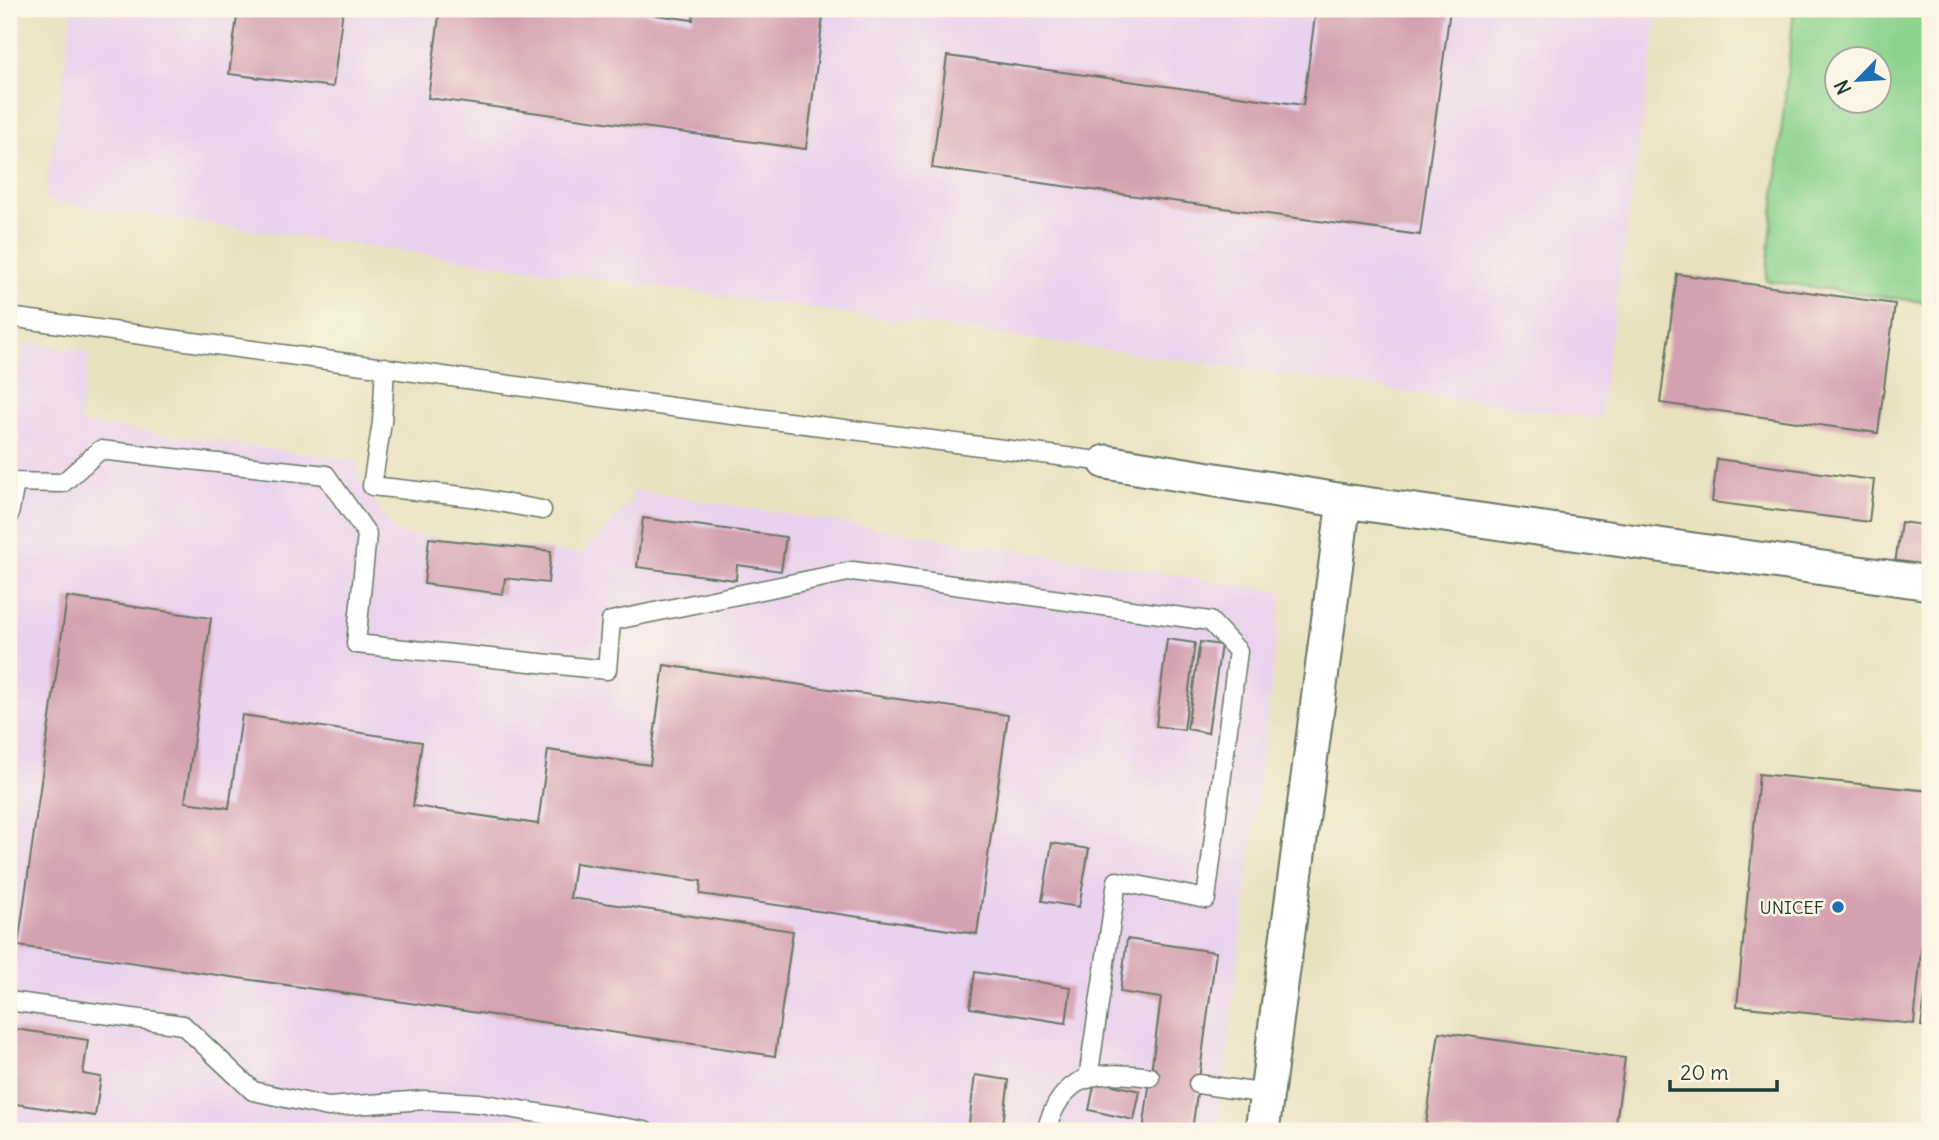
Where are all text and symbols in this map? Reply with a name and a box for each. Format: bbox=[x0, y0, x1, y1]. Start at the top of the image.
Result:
north arrow bbox=[1824, 46, 1894, 116]
text: N bbox=[1829, 76, 1856, 98]
place label: UNICEF bbox=[1759, 896, 1824, 919]
marker: UNICEF bbox=[1830, 899, 1846, 915]
scale bar bbox=[1670, 1049, 1776, 1093]
text: 20 m bbox=[1680, 1059, 1729, 1086]

